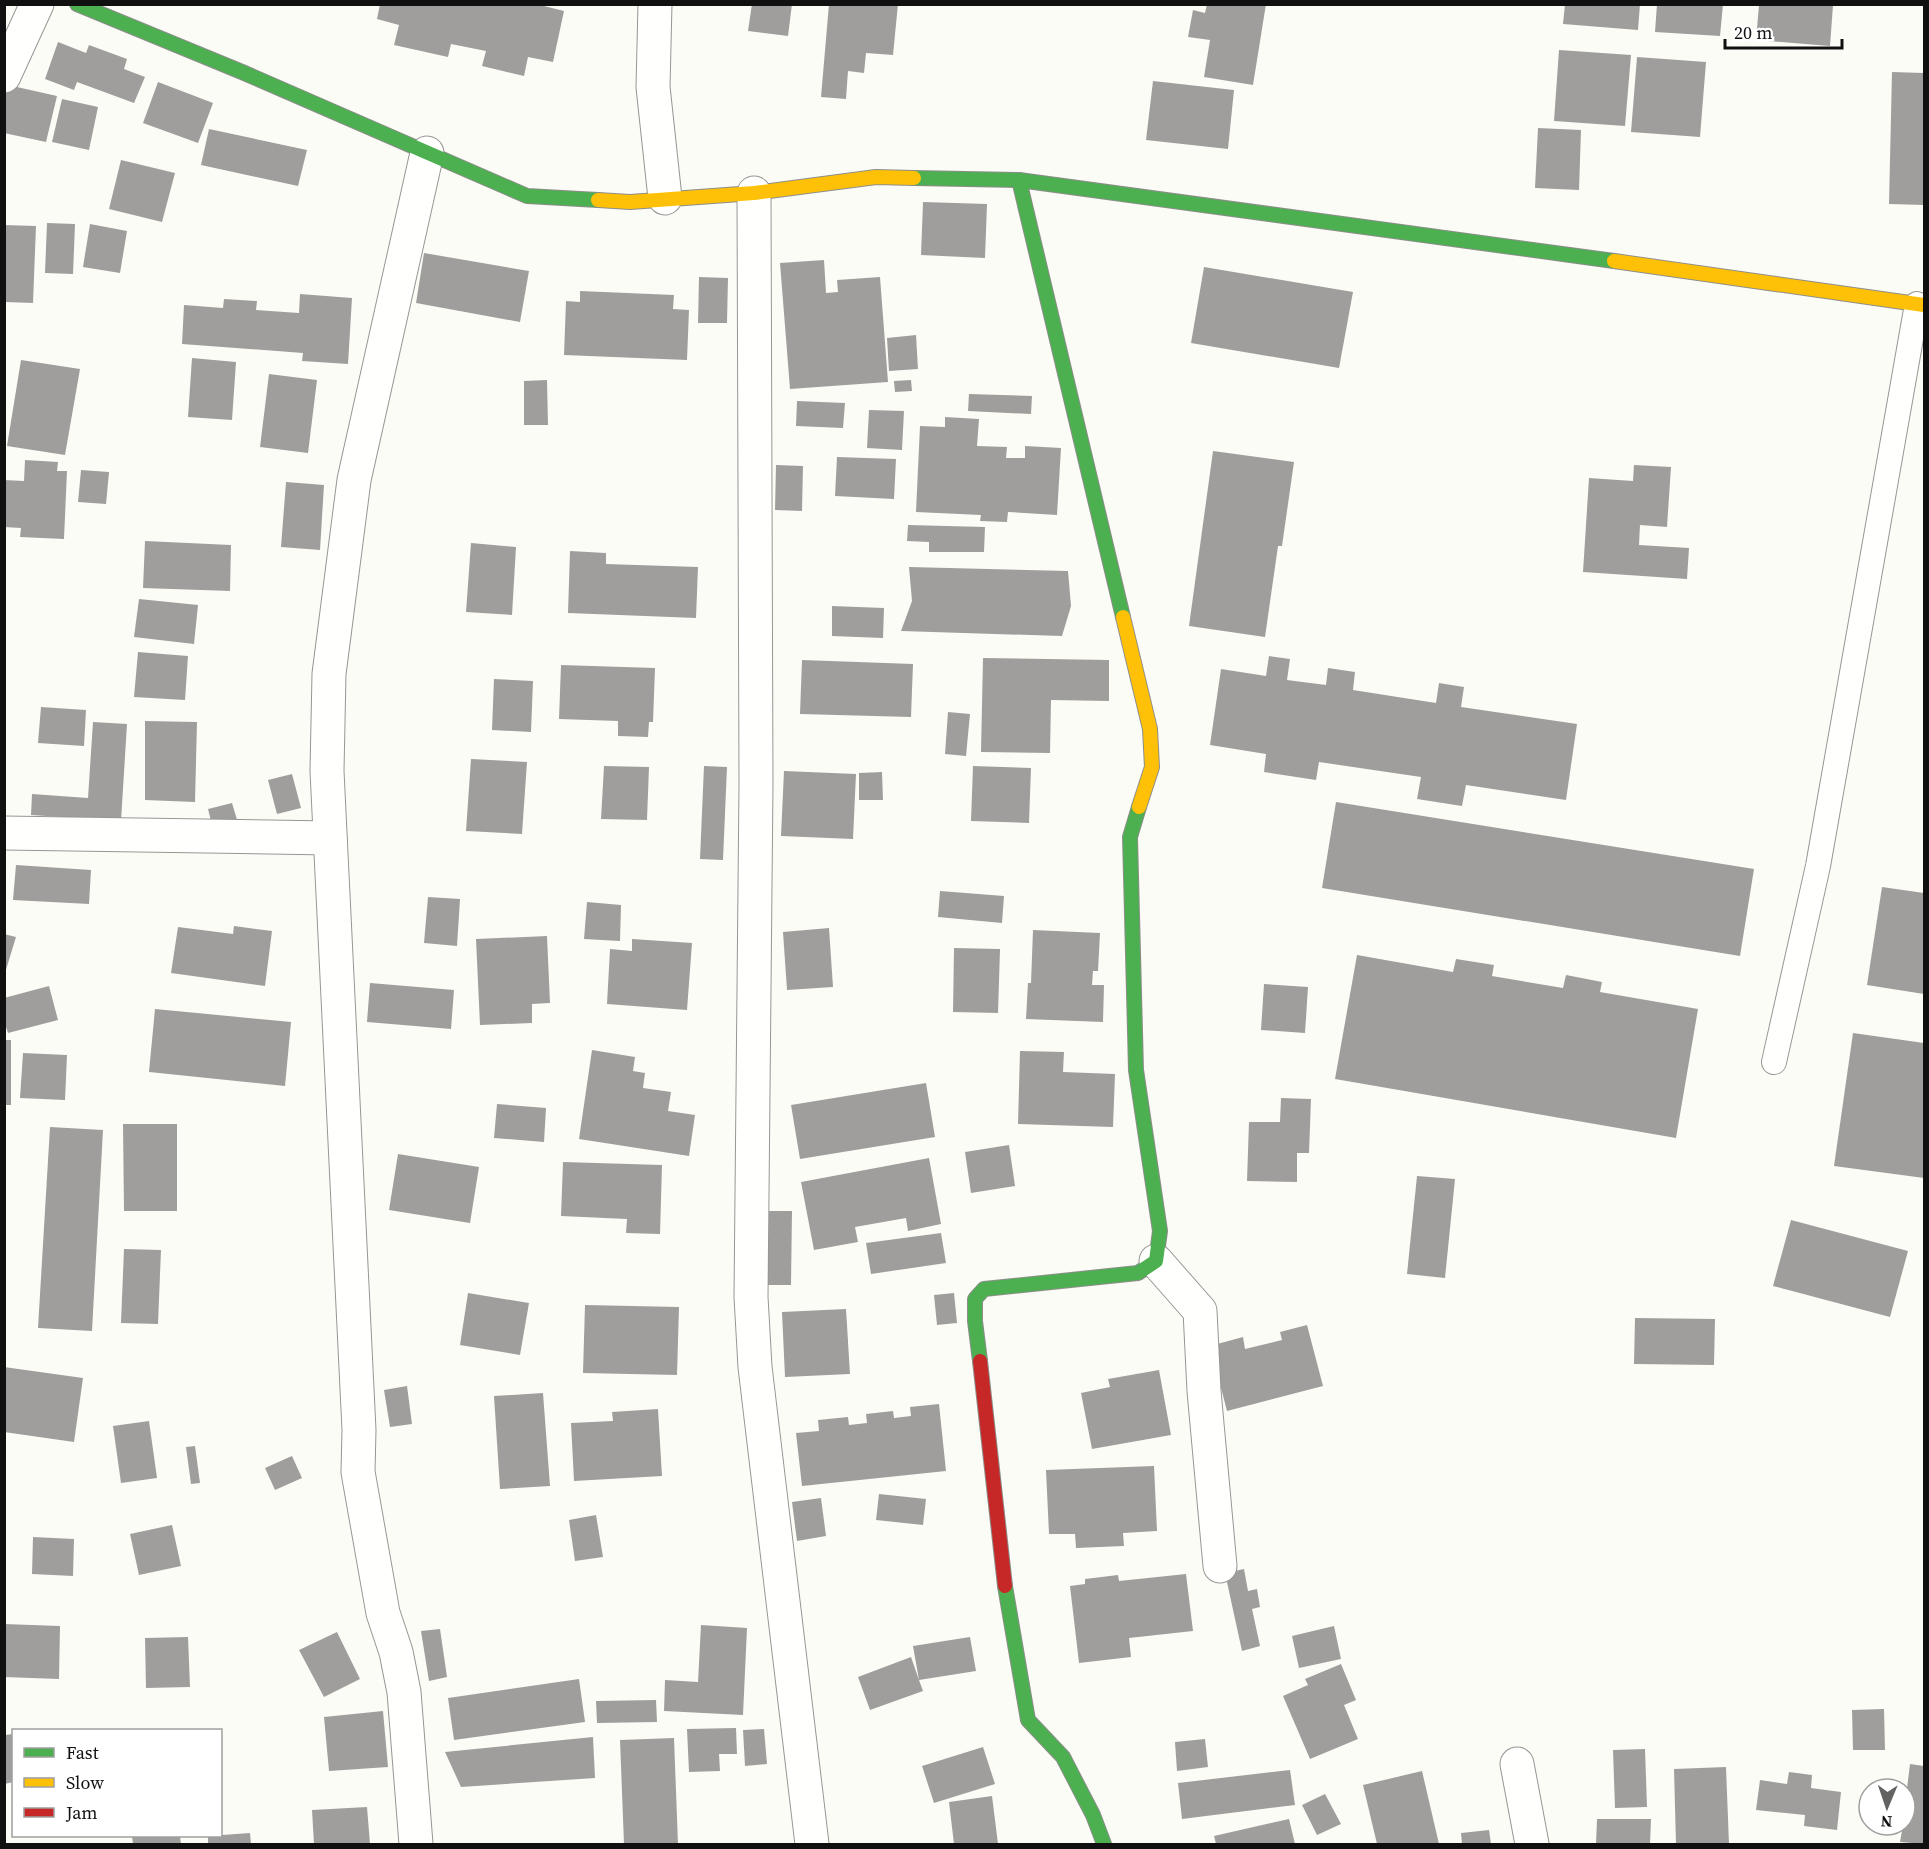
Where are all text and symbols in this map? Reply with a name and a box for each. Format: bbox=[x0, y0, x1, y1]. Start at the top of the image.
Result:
scale bar bbox=[1725, 12, 1842, 50]
text: 20 m bbox=[1734, 20, 1772, 45]
legend bbox=[12, 1729, 222, 1837]
text: Fast bbox=[66, 1740, 99, 1765]
text: Slow bbox=[66, 1770, 104, 1795]
north arrow bbox=[1857, 1777, 1917, 1837]
text: Jam bbox=[65, 1800, 98, 1825]
text: N bbox=[1880, 1811, 1893, 1833]

